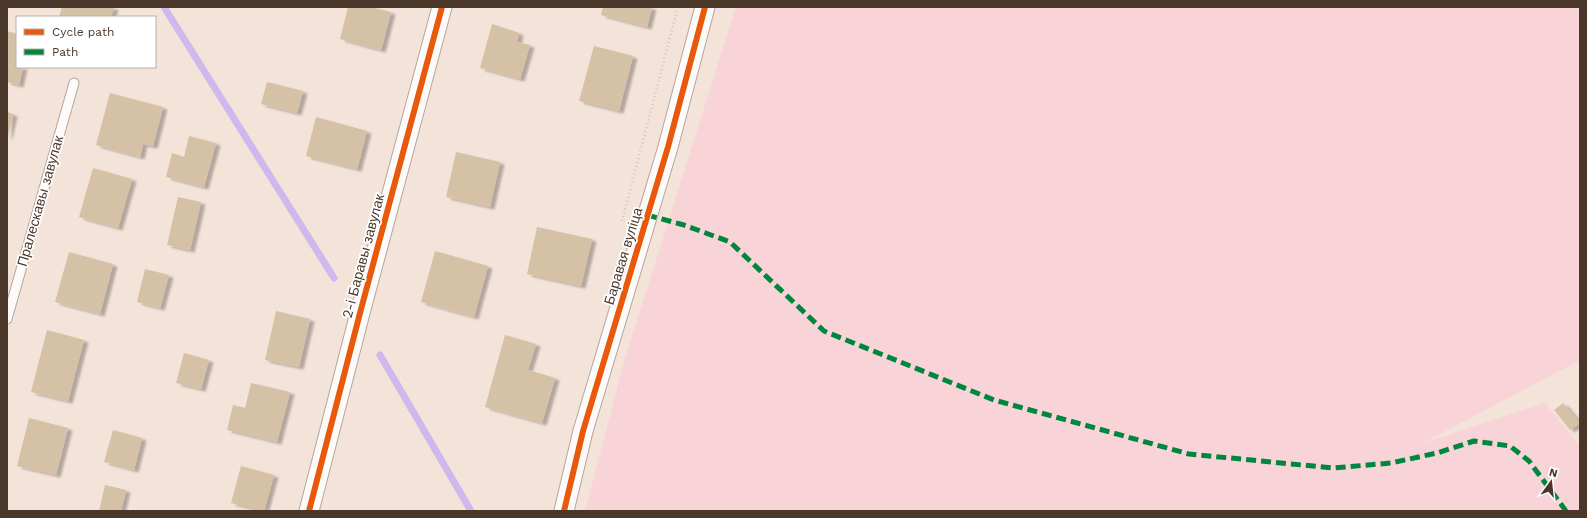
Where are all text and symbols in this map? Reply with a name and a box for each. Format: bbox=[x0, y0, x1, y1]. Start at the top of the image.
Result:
legend bbox=[16, 16, 156, 68]
text: Cycle path bbox=[52, 25, 114, 39]
text: Path bbox=[52, 45, 78, 59]
street label: Пралескавы завулак bbox=[14, 133, 67, 268]
street label: 2-і Баравы завулак bbox=[339, 191, 387, 320]
street label: Баравая вуліца bbox=[601, 205, 645, 307]
north arrow bbox=[1531, 462, 1571, 502]
text: N bbox=[1548, 465, 1559, 480]

